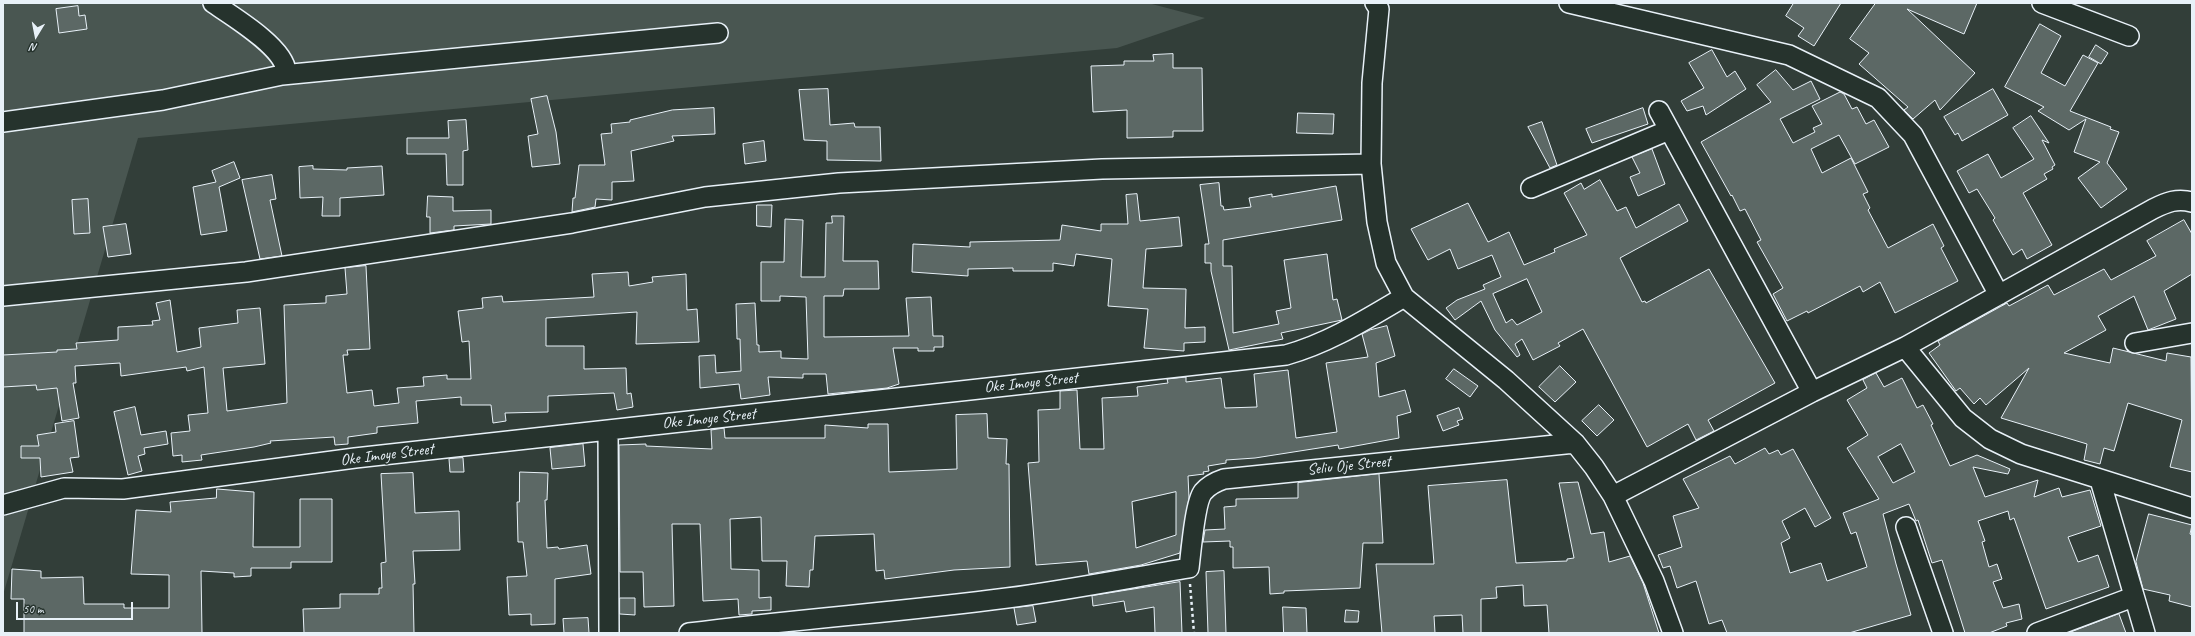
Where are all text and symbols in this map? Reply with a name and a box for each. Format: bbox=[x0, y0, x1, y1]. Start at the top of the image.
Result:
north arrow bbox=[16, 16, 56, 56]
text: N bbox=[29, 40, 38, 55]
street label: Oke Imoye Street bbox=[983, 369, 1079, 397]
street label: Oke Imoye Street bbox=[661, 405, 757, 433]
street label: Oke Imoye Street bbox=[339, 440, 435, 470]
street label: Seliu Oje Street bbox=[1306, 452, 1392, 480]
scale bar bbox=[18, 594, 135, 620]
text: 50 m bbox=[23, 601, 43, 617]

